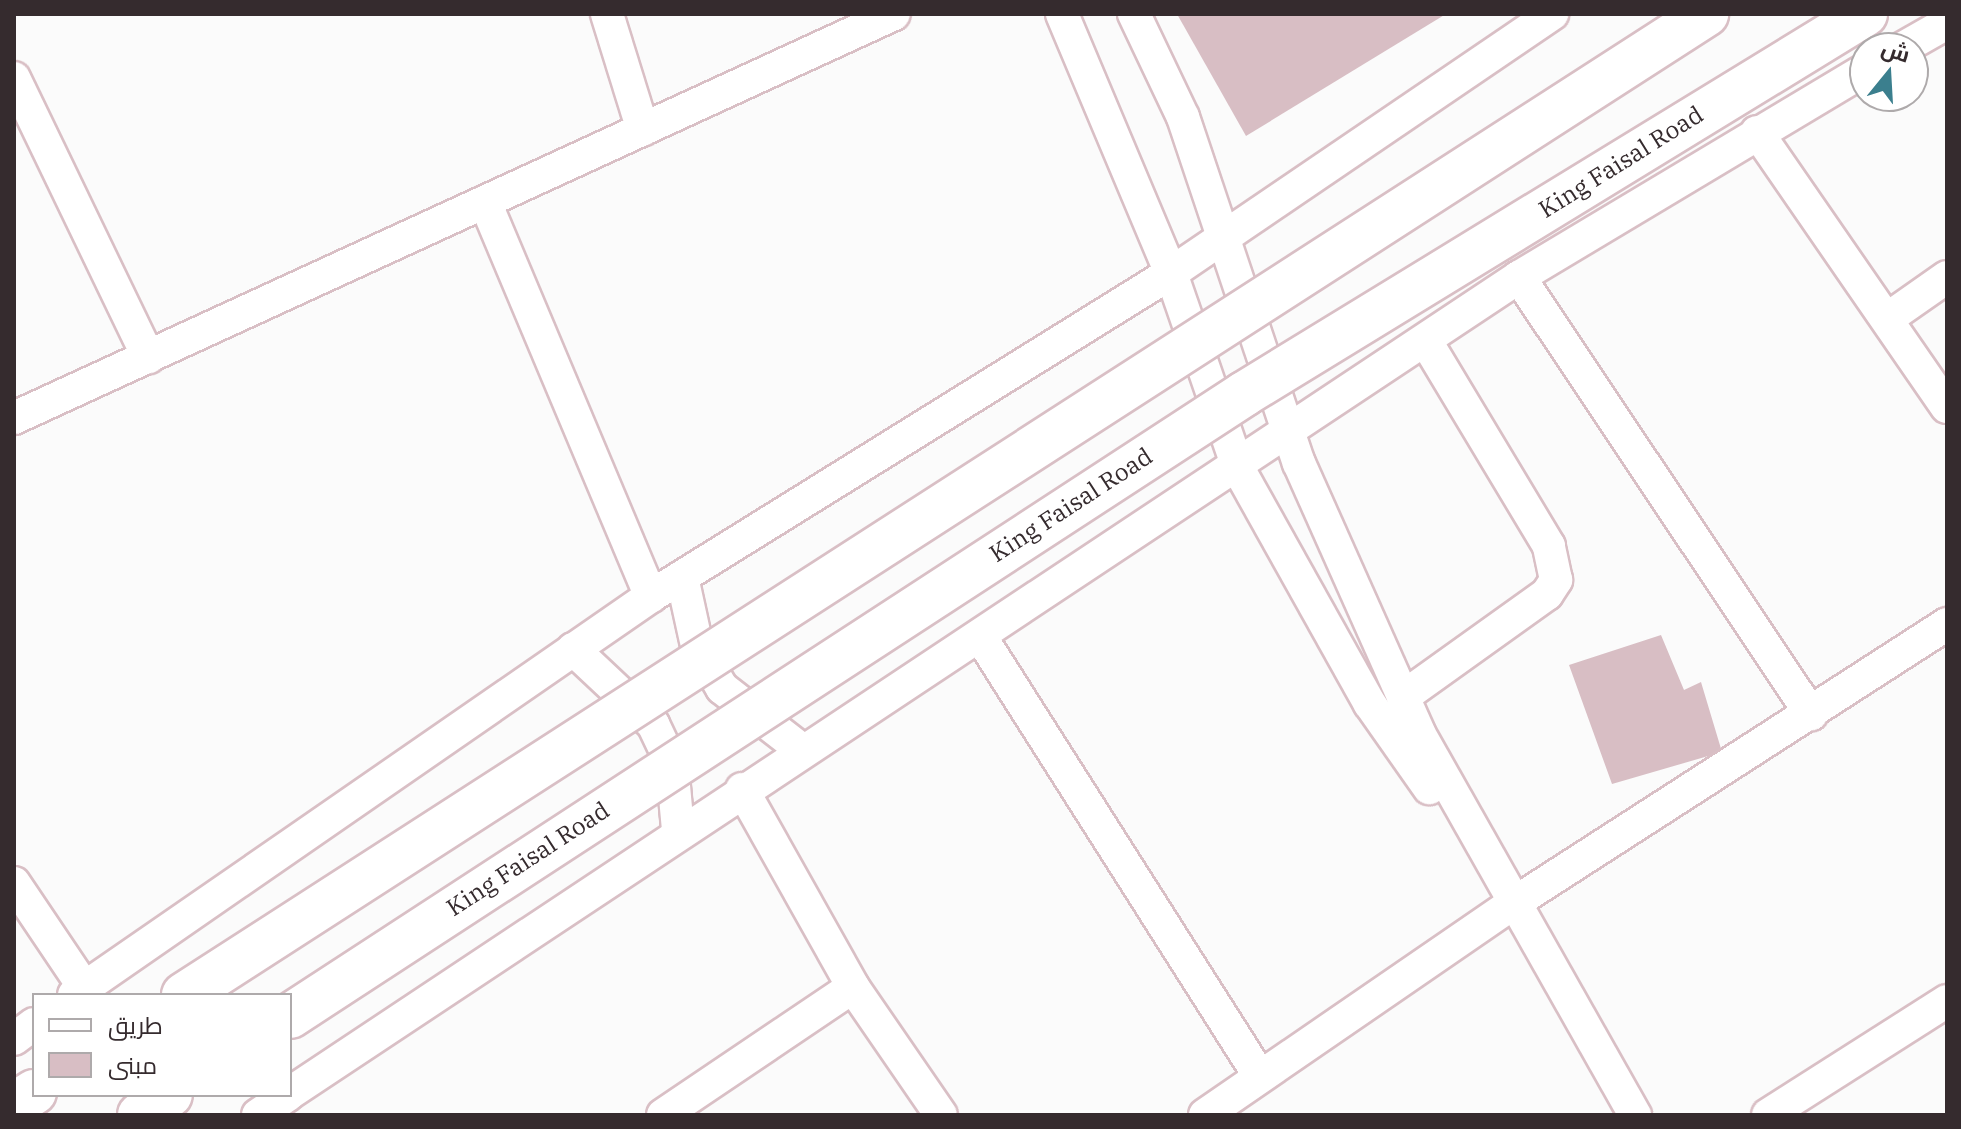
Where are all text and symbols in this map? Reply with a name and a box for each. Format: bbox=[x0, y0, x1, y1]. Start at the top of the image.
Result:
north arrow bbox=[1849, 32, 1929, 112]
text: ش bbox=[1878, 32, 1914, 69]
street label: King Faisal Road bbox=[1534, 100, 1708, 224]
street label: King Faisal Road bbox=[984, 442, 1158, 568]
street label: King Faisal Road bbox=[441, 796, 615, 922]
legend bbox=[32, 993, 292, 1097]
text: طريق bbox=[108, 1009, 163, 1041]
text: مبنى bbox=[108, 1049, 157, 1081]

